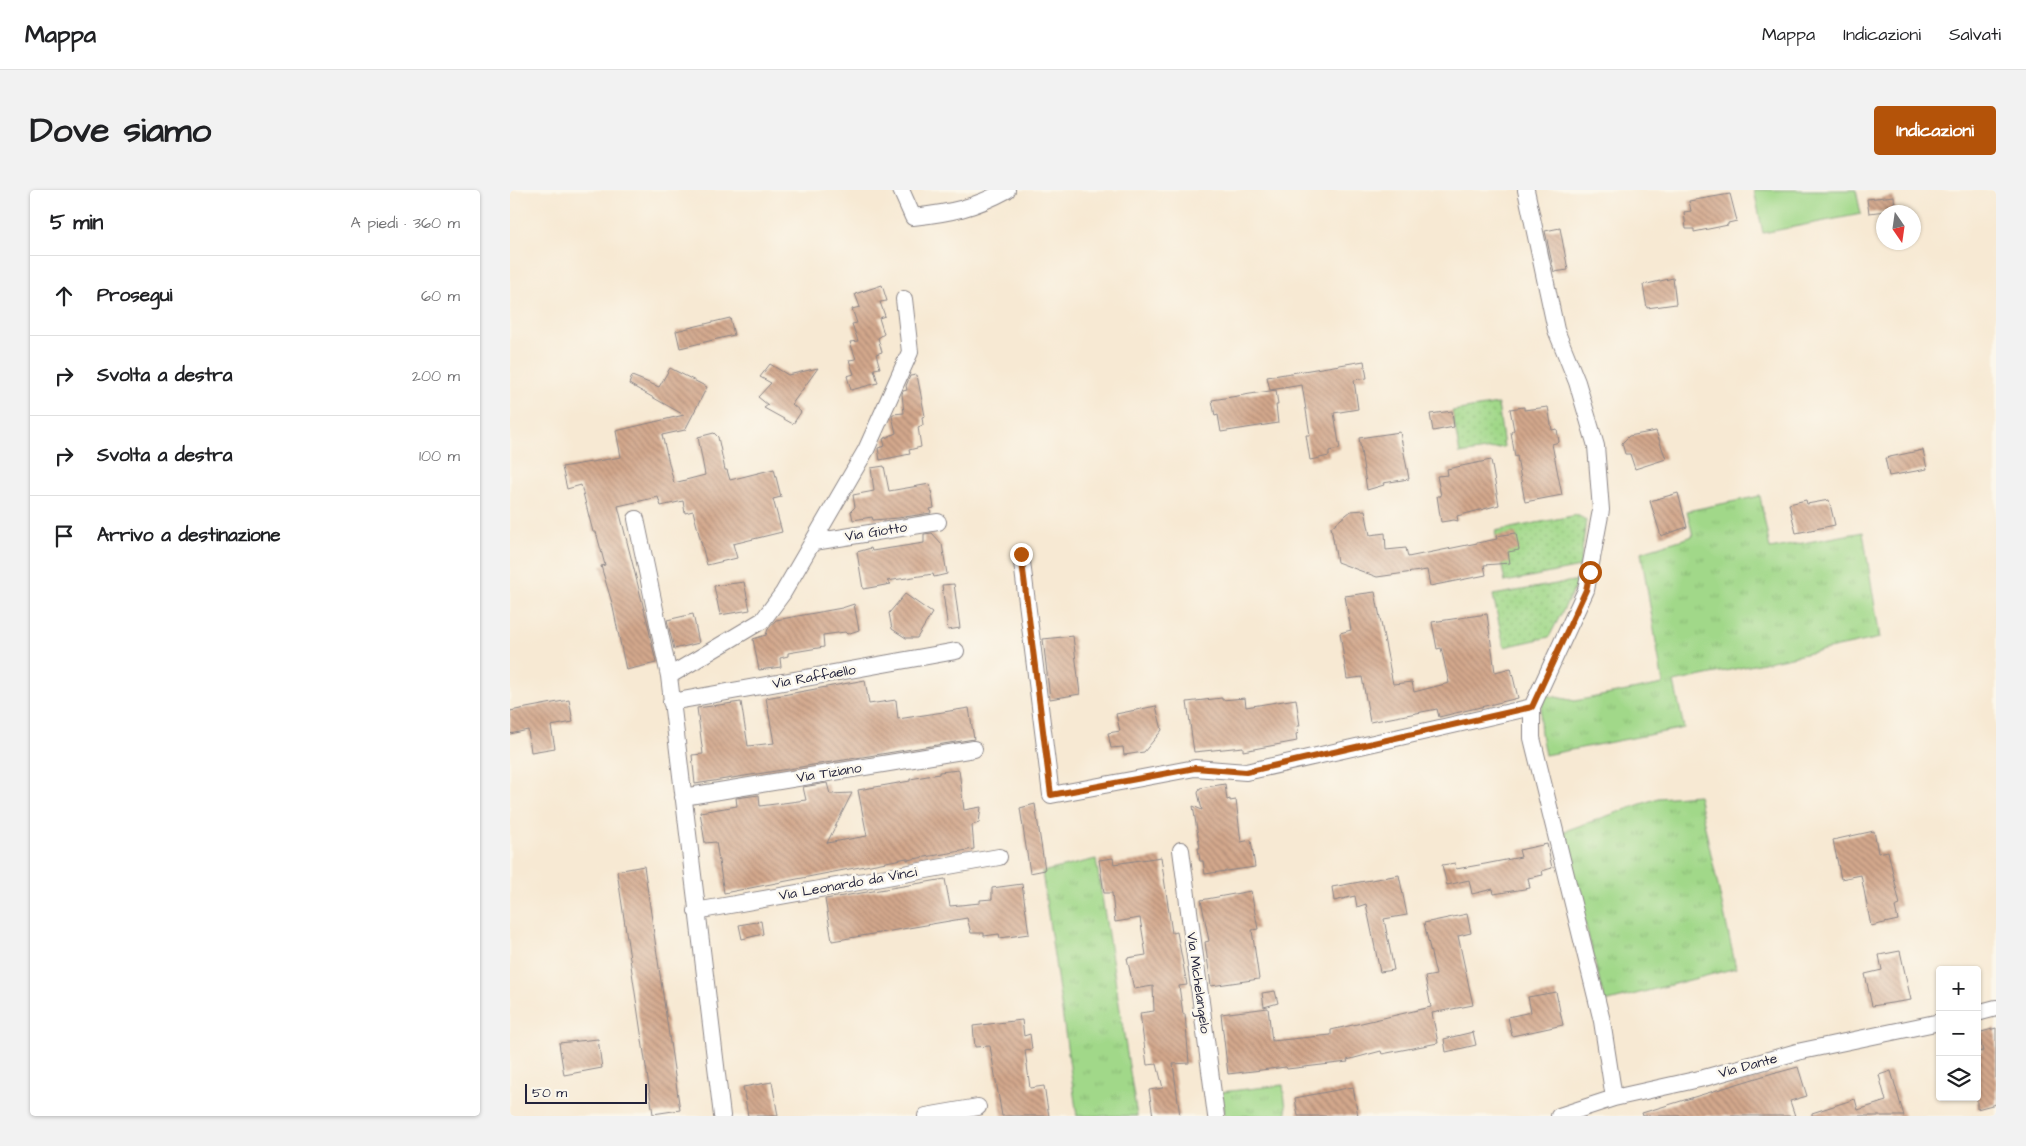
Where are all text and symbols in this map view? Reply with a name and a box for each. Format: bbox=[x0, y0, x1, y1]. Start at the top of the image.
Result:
text: Mappa bbox=[25, 18, 96, 52]
text: Mappa bbox=[1762, 22, 1815, 47]
text: Indicazioni bbox=[1843, 22, 1921, 47]
text: Salvati bbox=[1949, 22, 2001, 47]
text: Dove siamo bbox=[30, 106, 211, 155]
button: Indicazioni bbox=[1874, 106, 1996, 155]
north arrow bbox=[1876, 205, 1921, 250]
text: 5 min bbox=[50, 208, 103, 237]
text: A piedi · 360 m bbox=[351, 212, 460, 234]
icon: ahead bbox=[50, 282, 78, 310]
text: Prosegui bbox=[97, 282, 172, 309]
text: 60 m bbox=[421, 285, 460, 307]
icon: right bbox=[50, 362, 78, 390]
text: Svolta a destra bbox=[97, 362, 232, 389]
text: 200 m bbox=[412, 365, 460, 387]
icon: right bbox=[50, 442, 78, 470]
text: Svolta a destra bbox=[97, 442, 232, 469]
text: 100 m bbox=[419, 445, 460, 467]
street label: Via Giotto bbox=[844, 517, 909, 547]
icon: arrive bbox=[50, 522, 78, 550]
text: Arrivo a destinazione bbox=[97, 522, 280, 549]
route end bbox=[1010, 543, 1033, 566]
route start bbox=[1579, 561, 1602, 584]
street label: Via Raffaello bbox=[771, 660, 857, 694]
street label: Via Tiziano bbox=[795, 758, 863, 788]
street label: Via Leonardo da Vinci bbox=[777, 862, 919, 906]
street label: Via Michelangelo bbox=[1181, 931, 1215, 1035]
map controls bbox=[1936, 966, 1981, 1101]
button: + bbox=[1936, 966, 1981, 1011]
button: − bbox=[1936, 1011, 1981, 1056]
street label: Via Dante bbox=[1716, 1048, 1780, 1083]
button: layers bbox=[1936, 1056, 1981, 1101]
scale bar bbox=[525, 1081, 648, 1104]
text: 50 m bbox=[532, 1083, 567, 1103]

